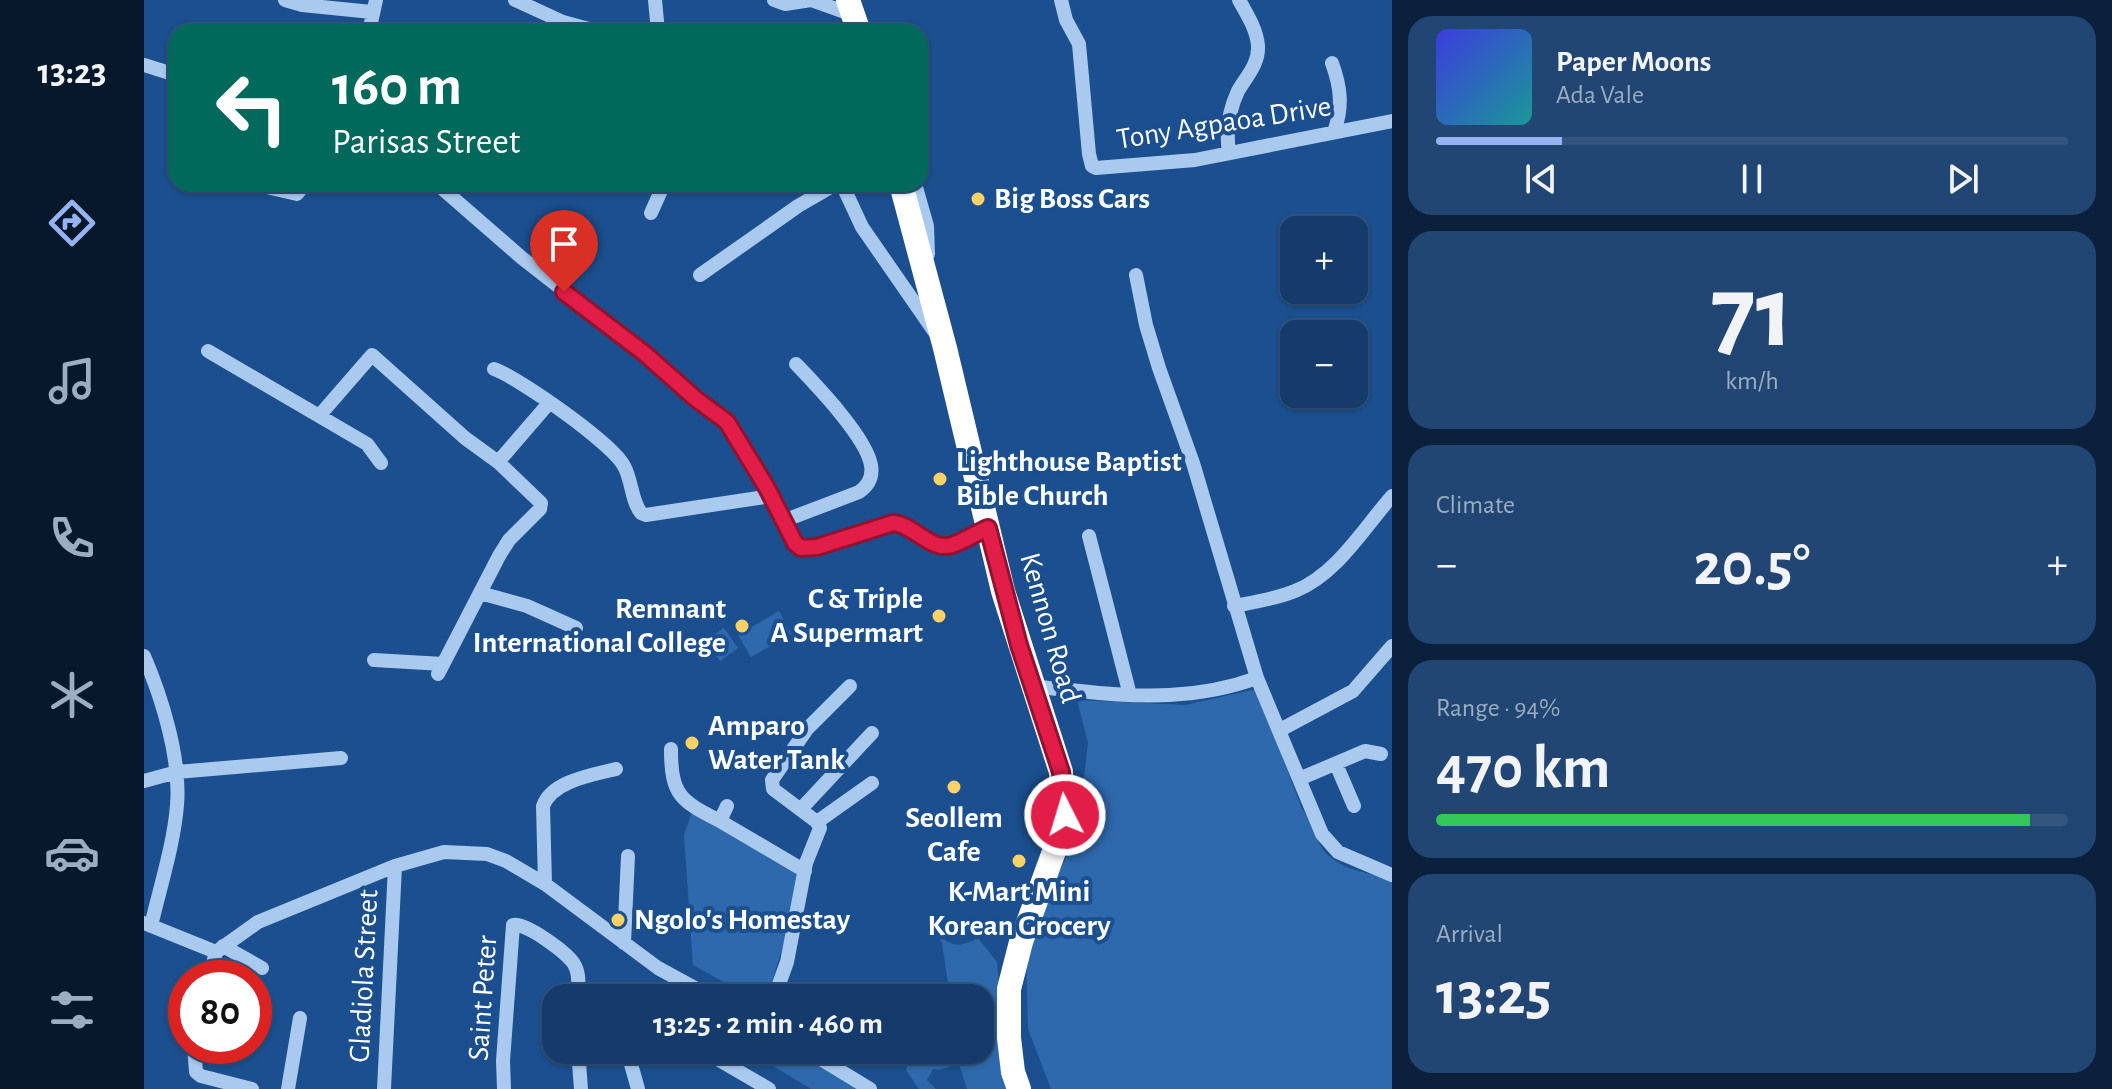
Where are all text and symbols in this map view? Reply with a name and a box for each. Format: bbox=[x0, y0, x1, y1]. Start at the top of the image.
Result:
text: Paper Moons bbox=[1556, 47, 1711, 77]
text: 13:23 bbox=[37, 54, 107, 90]
icon: left bbox=[200, 56, 304, 160]
text: 160 m bbox=[332, 59, 462, 115]
text: Ada Vale bbox=[1556, 82, 1644, 108]
street label: Tony Agpaoa Drive bbox=[1115, 91, 1333, 155]
text: Parisas Street bbox=[332, 124, 520, 160]
icon: previous bbox=[1519, 157, 1563, 201]
icon: pause bbox=[1730, 157, 1774, 201]
icon: next bbox=[1941, 157, 1985, 201]
place label: Big Boss Cars bbox=[994, 184, 1150, 214]
marker: Big Boss Cars bbox=[969, 190, 987, 208]
icon: directions bbox=[44, 195, 100, 251]
pin bbox=[530, 210, 598, 292]
map controls bbox=[1280, 216, 1368, 408]
button: + bbox=[1280, 216, 1368, 304]
icon: arrive bbox=[542, 222, 586, 266]
text: 71 bbox=[1711, 262, 1793, 366]
button: − bbox=[1280, 320, 1368, 408]
icon: music bbox=[44, 353, 100, 409]
text: km/h bbox=[1725, 368, 1779, 394]
place label: Lighthouse Baptist Bible Church bbox=[956, 447, 1182, 511]
marker: Lighthouse Baptist Bible Church bbox=[931, 470, 949, 488]
text: Climate bbox=[1436, 492, 1515, 518]
icon: phone bbox=[44, 510, 100, 566]
text: 20.5° bbox=[1694, 536, 1810, 596]
text: − bbox=[1436, 543, 1457, 587]
text: + bbox=[2047, 543, 2068, 587]
street label: Kennon Road bbox=[1014, 549, 1086, 707]
place label: C & Triple A Supermart bbox=[771, 584, 923, 648]
place label: Remnant International College bbox=[473, 594, 726, 658]
marker: C & Triple A Supermart bbox=[930, 607, 948, 625]
marker: Remnant International College bbox=[733, 617, 751, 635]
icon: climate bbox=[44, 667, 100, 723]
text: Range · 94% bbox=[1436, 695, 1560, 721]
place label: Amparo Water Tank bbox=[708, 711, 845, 775]
marker: Amparo Water Tank bbox=[683, 734, 701, 752]
text: 470 km bbox=[1436, 739, 1611, 799]
position arrow bbox=[1023, 773, 1107, 857]
marker: Seollem Cafe bbox=[945, 778, 963, 796]
place label: Seollem Cafe bbox=[905, 803, 1003, 867]
icon: car bbox=[44, 825, 100, 881]
marker: K-Mart Mini Korean Grocery bbox=[1010, 852, 1028, 870]
place label: K-Mart Mini Korean Grocery bbox=[927, 877, 1111, 941]
street label: Gladiola Street bbox=[344, 888, 384, 1063]
place label: Ngolo's Homestay bbox=[634, 905, 851, 935]
marker: Ngolo's Homestay bbox=[609, 911, 627, 929]
text: Arrival bbox=[1436, 921, 1503, 947]
street label: Saint Peter bbox=[464, 934, 502, 1062]
speed limit sign: 80 bbox=[168, 960, 272, 1064]
text: 13:25 bbox=[1436, 965, 1551, 1025]
icon: filters bbox=[44, 982, 100, 1038]
text: 13:25 · 2 min · 460 m bbox=[653, 1009, 883, 1039]

